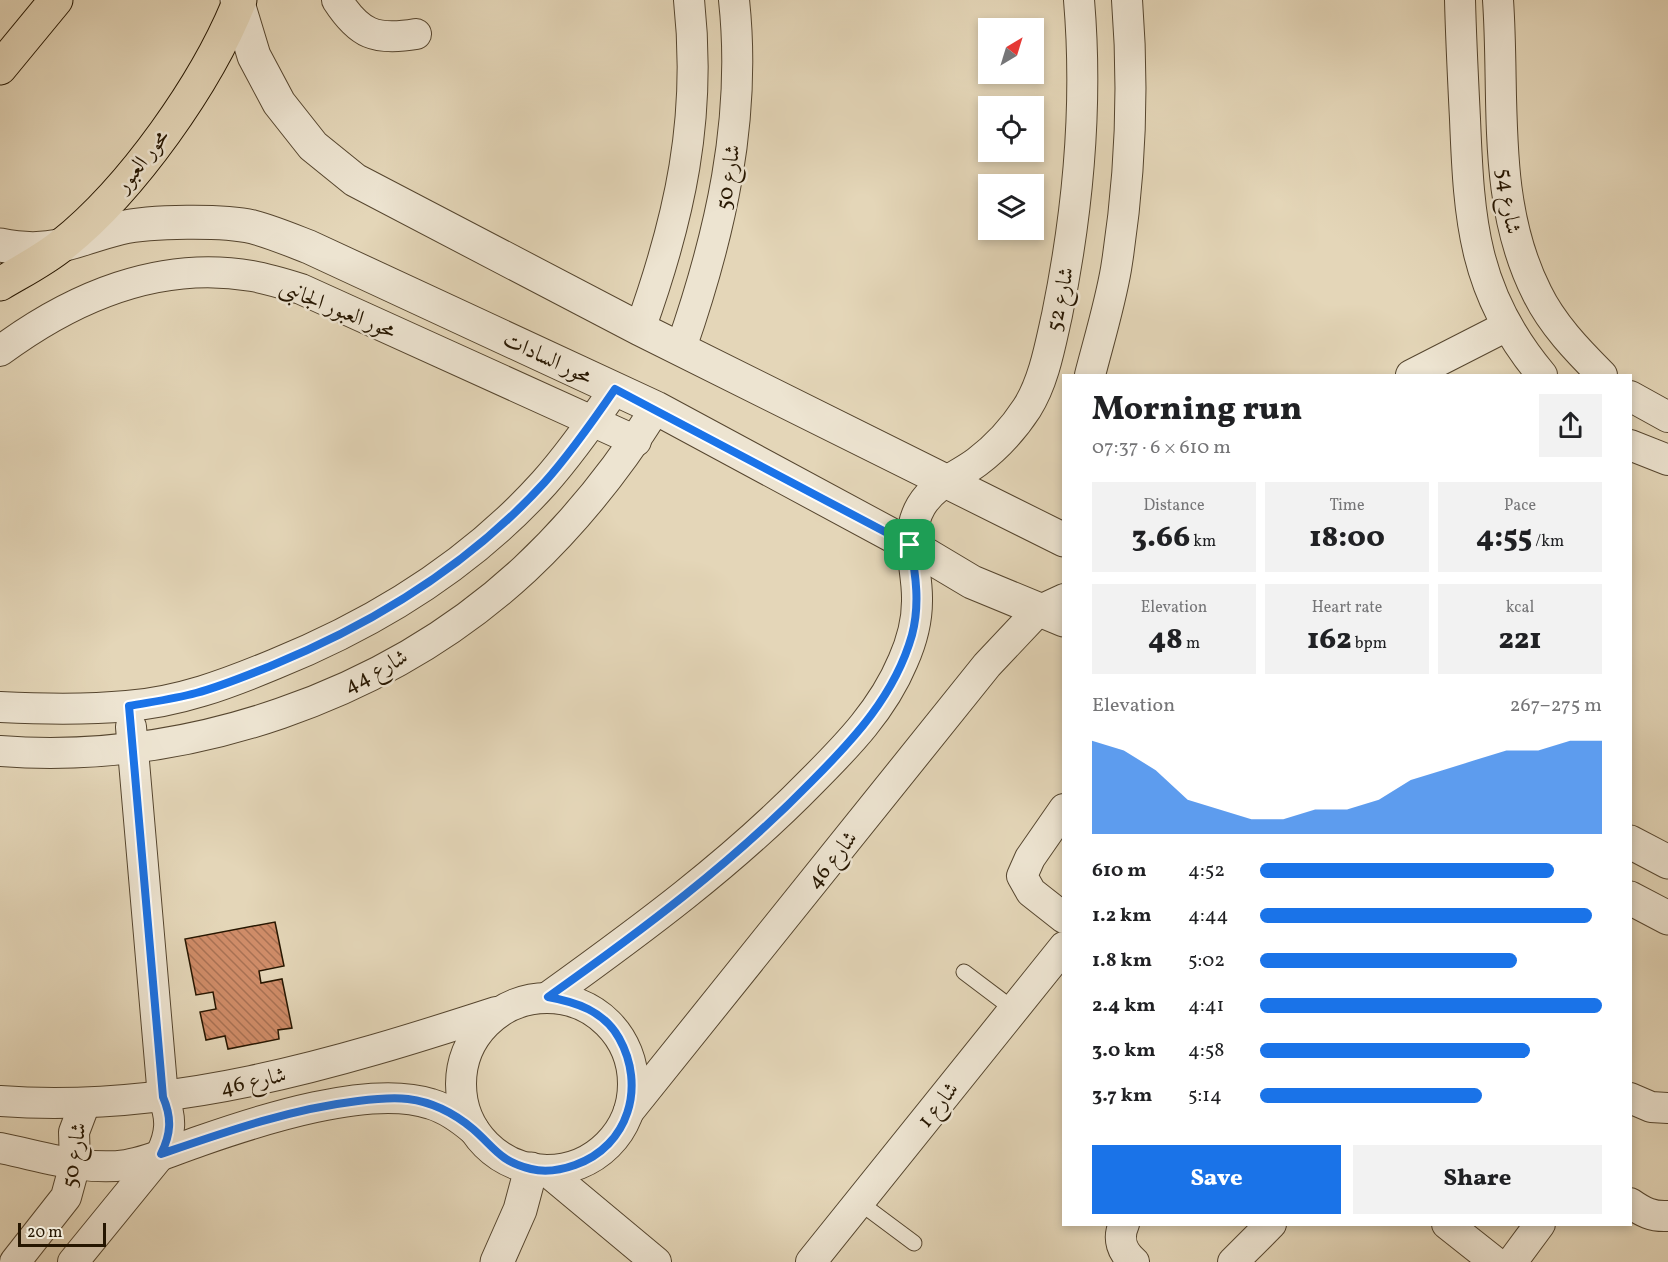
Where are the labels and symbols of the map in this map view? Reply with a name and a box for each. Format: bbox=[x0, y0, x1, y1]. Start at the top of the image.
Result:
north arrow bbox=[978, 18, 1044, 84]
street label: محور العبور bbox=[107, 123, 178, 201]
street label: شارع 50 bbox=[709, 142, 751, 213]
street label: شارع 54 bbox=[1487, 166, 1527, 236]
street label: شارع 52 bbox=[1040, 265, 1084, 335]
street label: محور العبور الجانبى bbox=[274, 273, 401, 348]
street label: محور السادات bbox=[497, 325, 597, 394]
pin bbox=[884, 519, 935, 570]
street label: شارع 44 bbox=[338, 642, 414, 703]
street label: شارع 46 bbox=[800, 825, 867, 897]
street label: شارع 46 bbox=[218, 1060, 290, 1106]
street label: شارع 1 bbox=[911, 1076, 968, 1136]
street label: شارع 50 bbox=[55, 1120, 97, 1191]
scale bar bbox=[18, 1220, 106, 1248]

